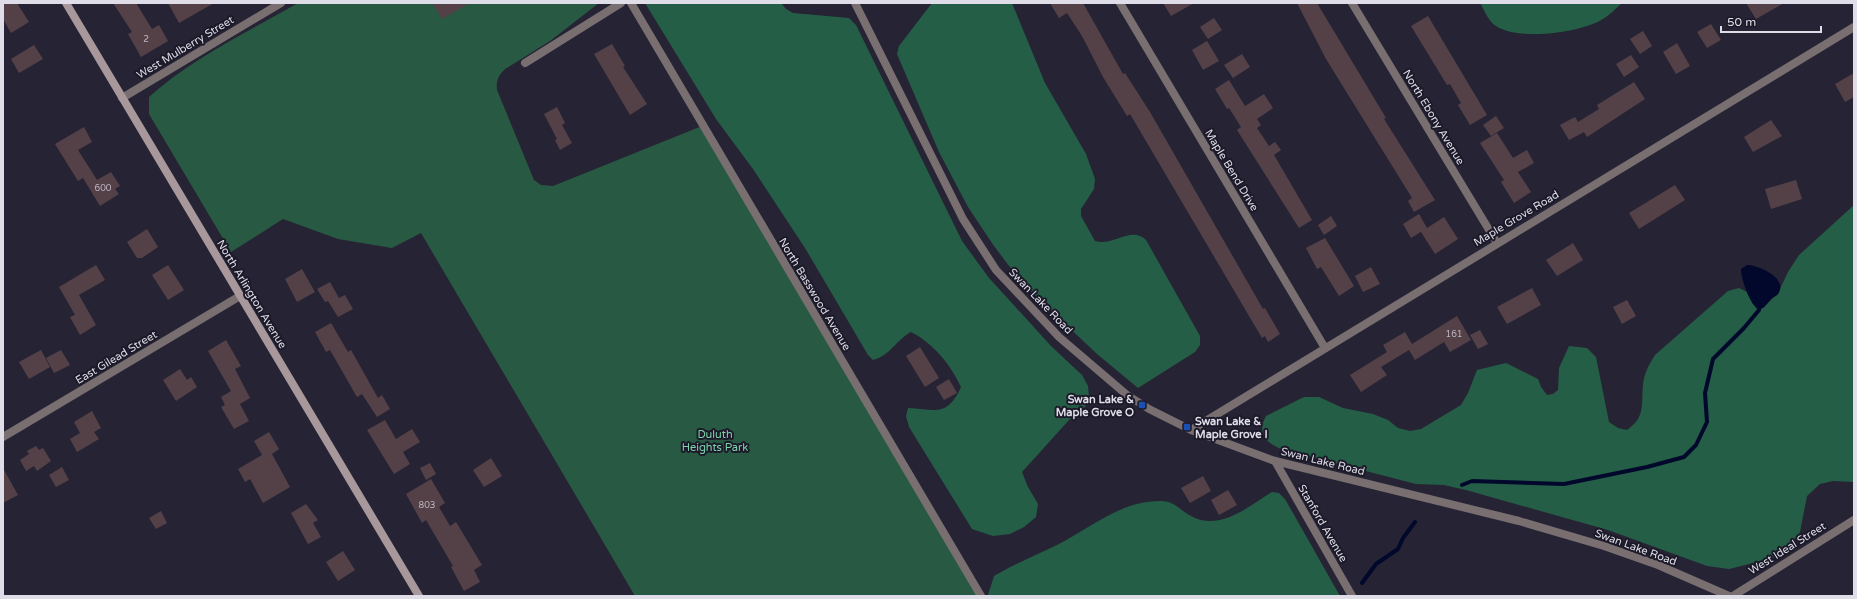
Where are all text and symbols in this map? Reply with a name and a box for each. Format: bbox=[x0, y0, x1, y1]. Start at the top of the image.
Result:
scale bar bbox=[1721, 8, 1821, 34]
street label: West Mulberry Street bbox=[134, 13, 236, 82]
text: 50 m bbox=[1727, 15, 1756, 29]
house number: 2 bbox=[143, 34, 149, 45]
street label: North Ebony Avenue bbox=[1400, 67, 1467, 167]
street label: Maple Bend Drive bbox=[1202, 127, 1261, 213]
house number: 600 bbox=[95, 183, 112, 194]
street label: Maple Grove Road bbox=[1471, 188, 1561, 249]
street label: North Basswood Avenue bbox=[776, 236, 853, 353]
street label: North Arlington Avenue bbox=[214, 238, 289, 351]
street label: Swan Lake Road bbox=[1006, 266, 1075, 337]
street label: East Gilead Street bbox=[73, 328, 159, 387]
house number: 161 bbox=[1446, 329, 1462, 340]
place label: Swan Lake & Maple Grove O bbox=[1056, 393, 1134, 420]
marker: Swan Lake & Maple Grove O bbox=[1137, 400, 1147, 410]
place label: Swan Lake & Maple Grove I bbox=[1195, 415, 1268, 442]
marker: Swan Lake & Maple Grove I bbox=[1182, 422, 1192, 432]
park label: Duluth Heights Park bbox=[682, 428, 748, 454]
street label: Swan Lake Road bbox=[1280, 445, 1366, 478]
street label: Stanford Avenue bbox=[1295, 482, 1350, 564]
house number: 803 bbox=[419, 500, 435, 511]
street label: West Ideal Street bbox=[1746, 519, 1828, 577]
street label: Swan Lake Road bbox=[1593, 527, 1678, 568]

